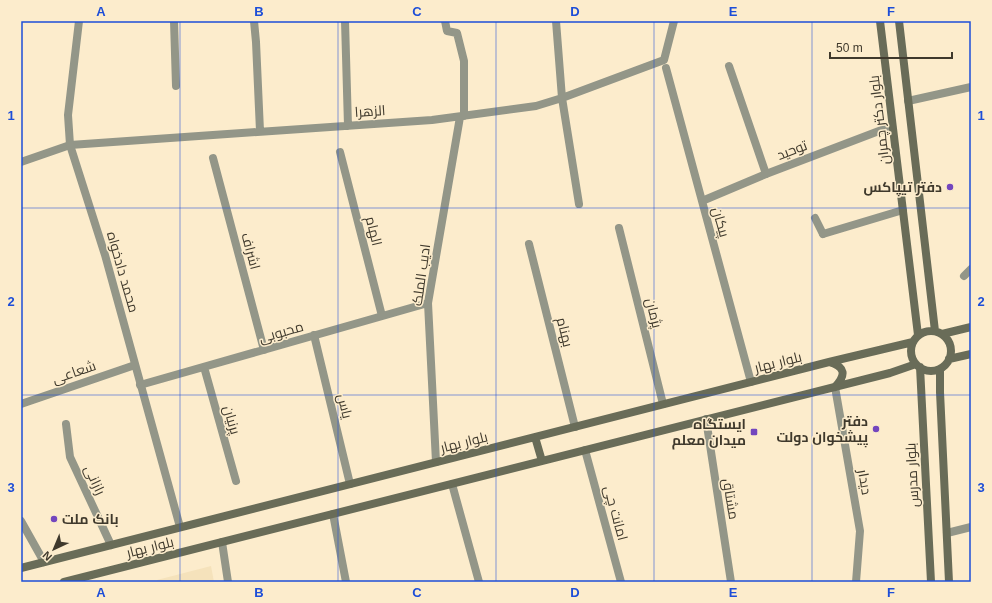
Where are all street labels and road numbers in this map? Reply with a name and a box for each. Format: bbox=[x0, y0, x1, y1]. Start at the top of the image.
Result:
street label: بلوار دکتر چمران bbox=[866, 74, 894, 165]
street label: الزهرا bbox=[354, 102, 386, 120]
street label: توحید bbox=[775, 137, 810, 163]
street label: پیکان bbox=[707, 205, 733, 240]
street label: الهام bbox=[361, 215, 385, 248]
street label: محمد دادخواه bbox=[104, 230, 142, 314]
street label: اشراف bbox=[238, 231, 264, 271]
street label: ادیب الملک bbox=[409, 243, 433, 307]
street label: پژمان bbox=[641, 296, 665, 330]
street label: بهنام bbox=[552, 316, 576, 349]
street label: محبوبی bbox=[257, 318, 305, 346]
street label: بلوار بهار bbox=[752, 348, 803, 376]
street label: شعاعی bbox=[50, 357, 98, 387]
street label: یاس bbox=[334, 392, 356, 420]
street label: پرنیان bbox=[218, 404, 244, 437]
street label: بلوار بهار bbox=[438, 428, 489, 456]
street label: بلوار مدرس bbox=[902, 442, 922, 508]
street label: رازانی bbox=[81, 463, 109, 497]
street label: دیدار bbox=[855, 467, 875, 496]
street label: مشتاق bbox=[719, 477, 742, 521]
street label: امانت چی bbox=[599, 484, 631, 543]
street label: بلوار بهار bbox=[124, 533, 175, 561]

